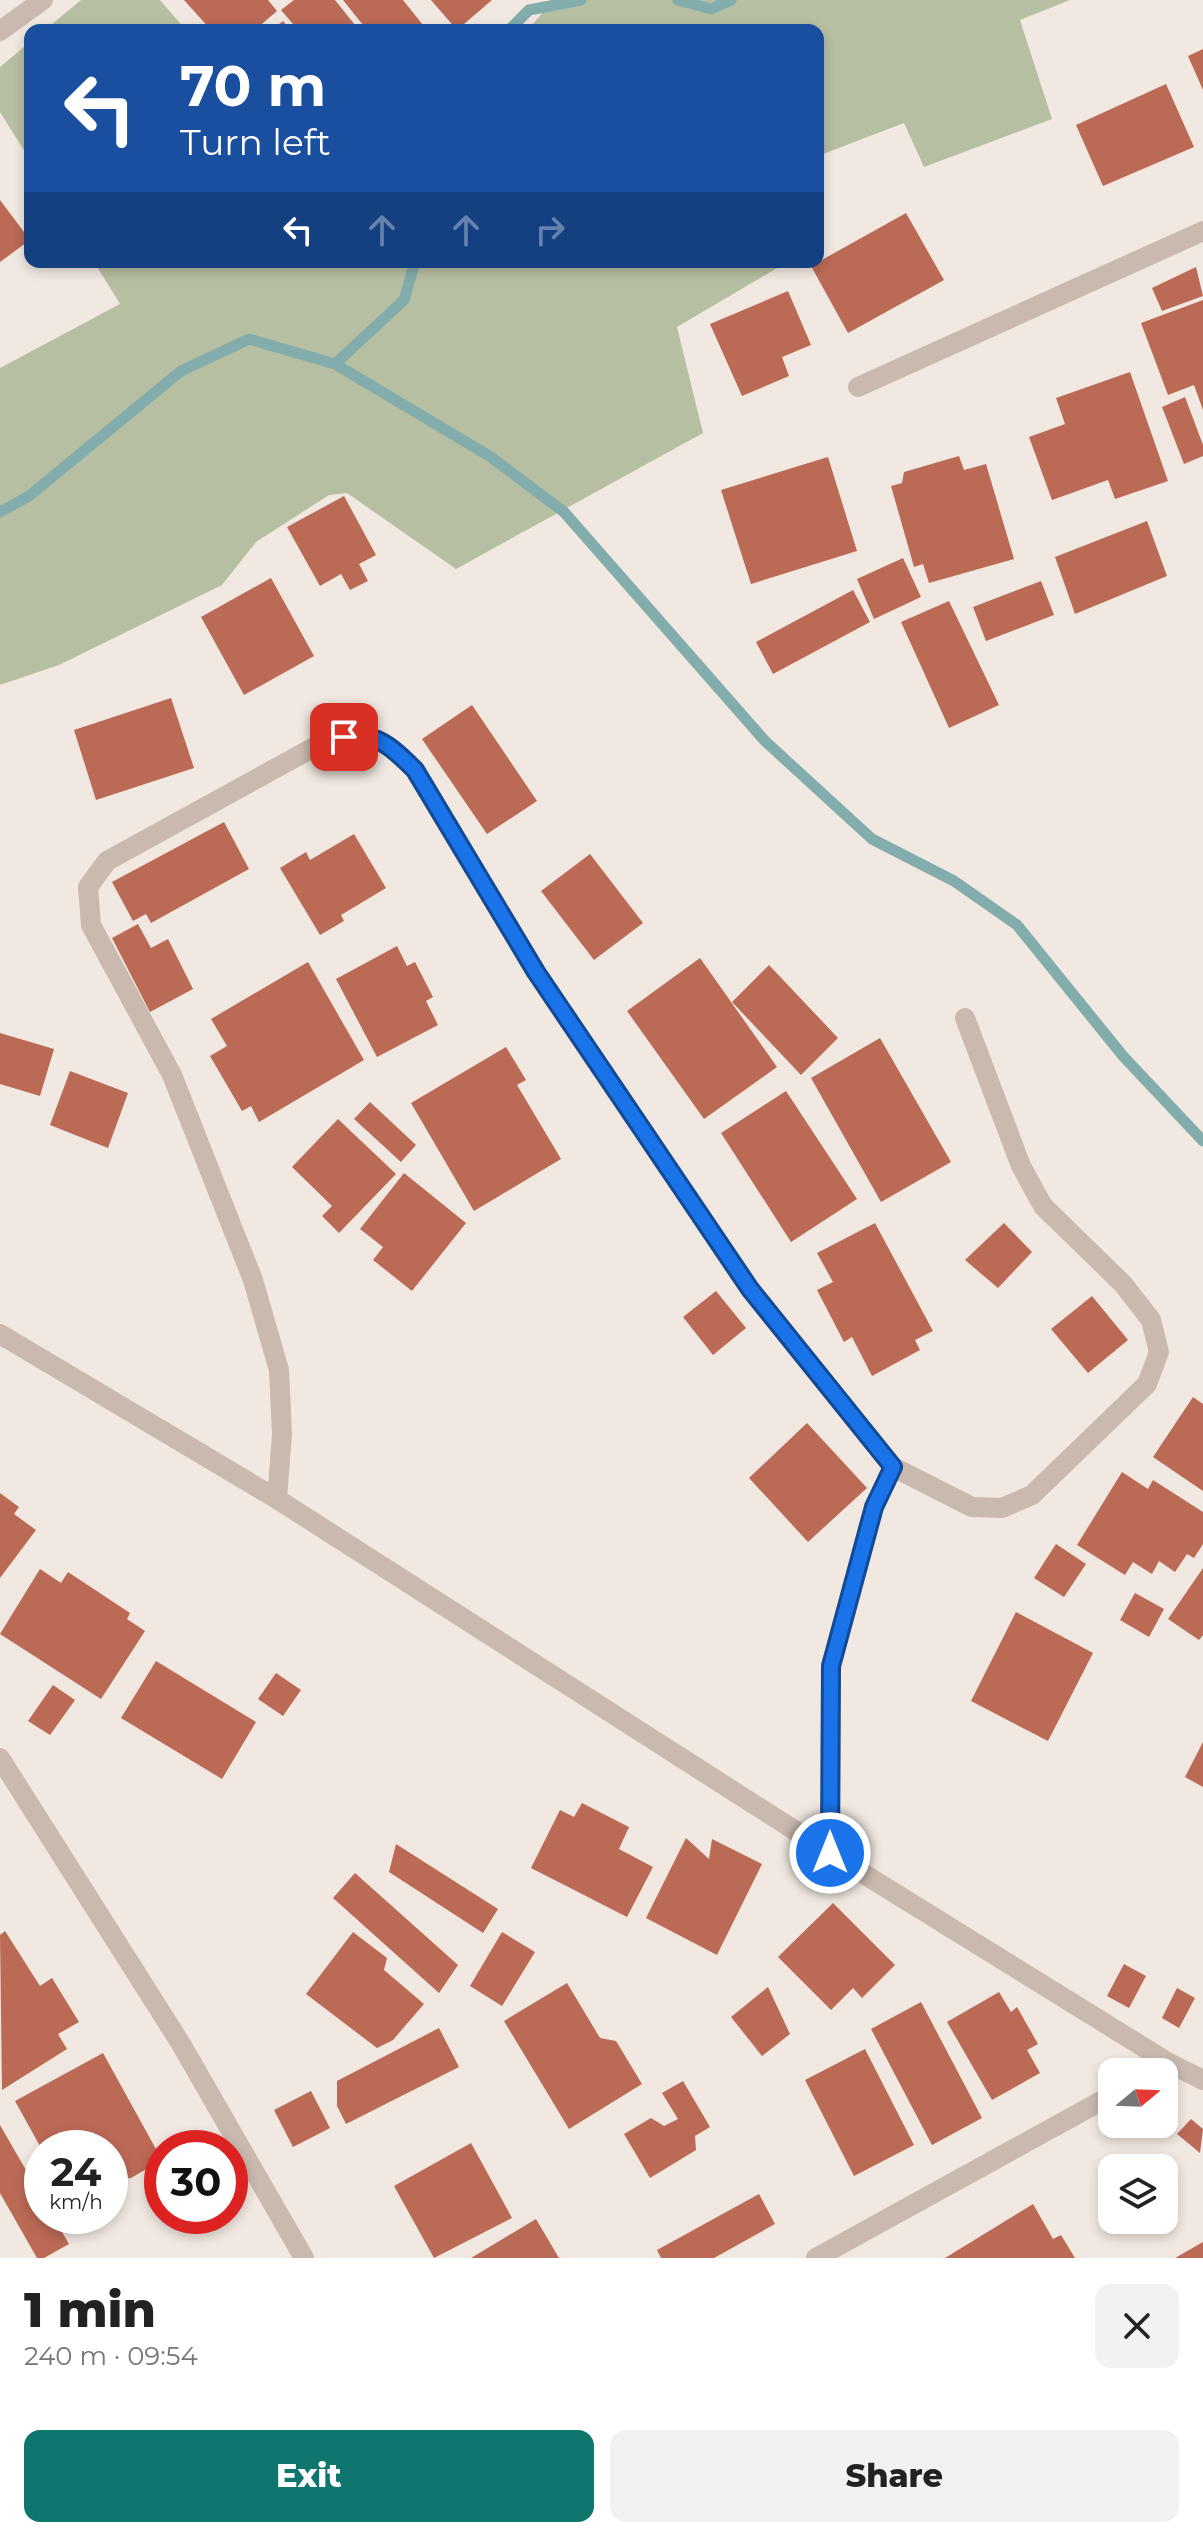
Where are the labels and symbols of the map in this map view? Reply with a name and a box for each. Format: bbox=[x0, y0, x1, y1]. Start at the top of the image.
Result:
pin bbox=[310, 703, 378, 771]
position arrow bbox=[788, 1811, 872, 1895]
north arrow bbox=[1098, 2058, 1178, 2138]
speed limit sign: 30 bbox=[144, 2130, 248, 2234]

